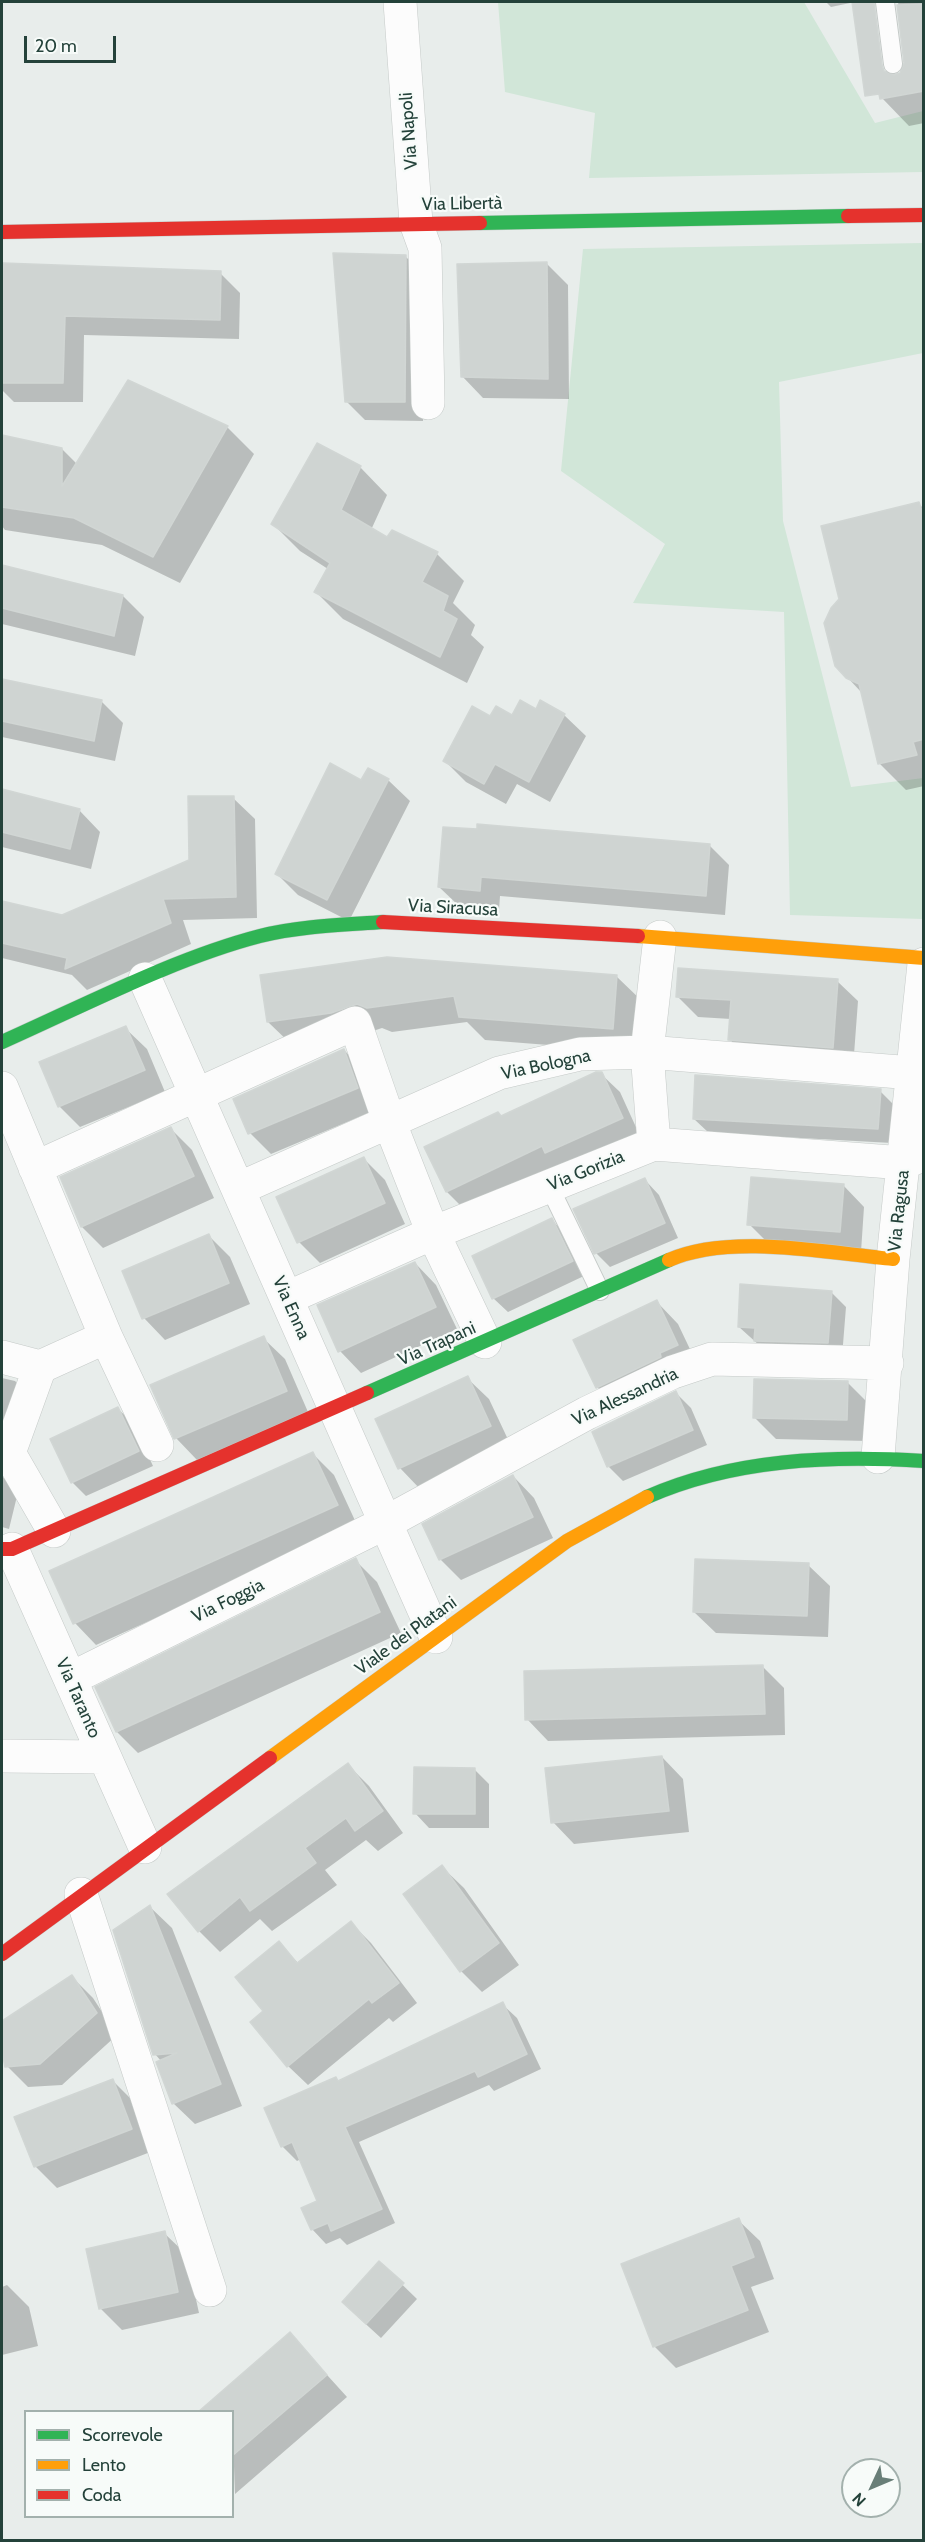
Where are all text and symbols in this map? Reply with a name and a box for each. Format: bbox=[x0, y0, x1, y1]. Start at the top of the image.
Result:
scale bar bbox=[27, 24, 118, 62]
text: 20 m bbox=[35, 35, 77, 57]
street label: Via Napoli bbox=[396, 92, 422, 170]
street label: Via Libertà bbox=[421, 192, 503, 216]
street label: Via Siracusa bbox=[407, 895, 499, 921]
street label: Via Bologna bbox=[499, 1045, 593, 1085]
street label: Via Gorizia bbox=[545, 1146, 627, 1196]
street label: Via Ragusa bbox=[884, 1169, 914, 1253]
street label: Via Enna bbox=[268, 1273, 314, 1343]
street label: Via Trapani bbox=[395, 1317, 479, 1371]
street label: Via Alessandria bbox=[569, 1363, 681, 1431]
street label: Via Foggia bbox=[188, 1574, 268, 1628]
street label: Viale dei Platani bbox=[351, 1592, 461, 1680]
street label: Via Taranto bbox=[51, 1655, 105, 1741]
legend bbox=[24, 2410, 234, 2518]
text: Scorrevole bbox=[82, 2424, 163, 2446]
text: Lento bbox=[82, 2454, 126, 2476]
north arrow bbox=[841, 2458, 901, 2518]
text: Coda bbox=[82, 2484, 121, 2506]
text: N bbox=[848, 2489, 870, 2510]

